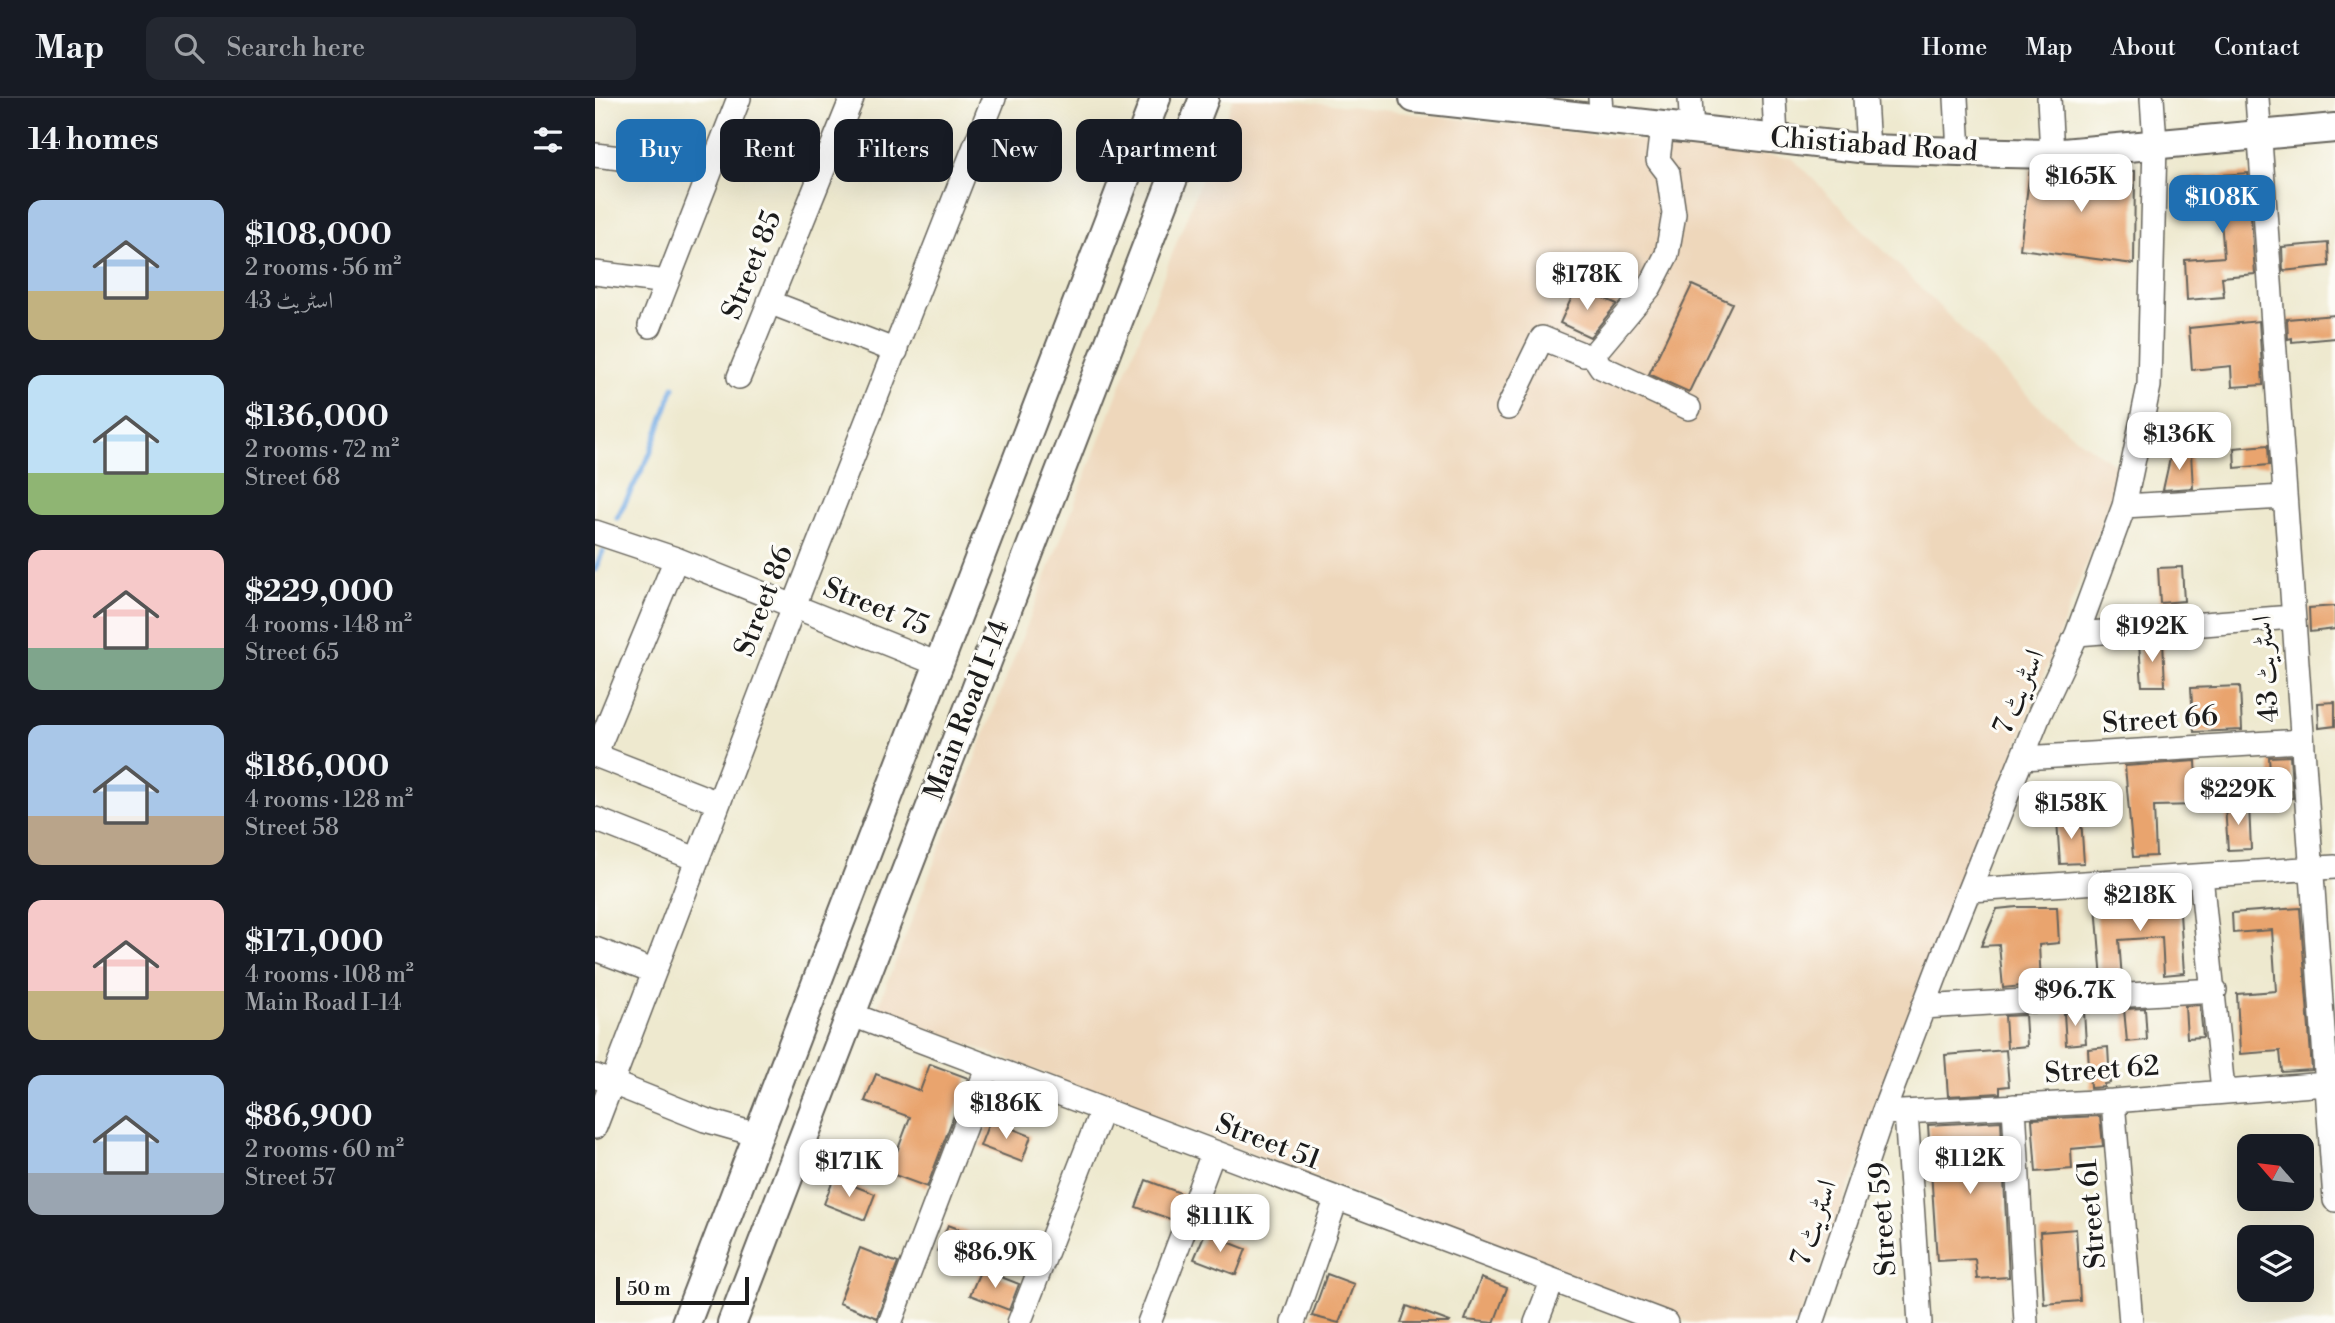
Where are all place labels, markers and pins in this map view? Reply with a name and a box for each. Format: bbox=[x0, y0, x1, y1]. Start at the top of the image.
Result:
pin: $165K bbox=[2032, 155, 2130, 214]
pin: $108K bbox=[2173, 176, 2271, 235]
pin: $178K bbox=[1538, 252, 1636, 312]
pin: $136K bbox=[2130, 412, 2228, 472]
pin: $192K bbox=[2103, 604, 2201, 664]
pin: $229K bbox=[2189, 768, 2287, 827]
pin: $158K bbox=[2022, 782, 2120, 841]
pin: $218K bbox=[2091, 874, 2189, 933]
pin: $96.7K bbox=[2018, 968, 2132, 1028]
pin: $186K bbox=[957, 1082, 1055, 1141]
pin: $112K bbox=[1921, 1136, 2019, 1196]
pin: $171K bbox=[800, 1140, 898, 1199]
pin: $111K bbox=[1171, 1194, 1269, 1254]
pin: $86.9K bbox=[938, 1230, 1052, 1290]

